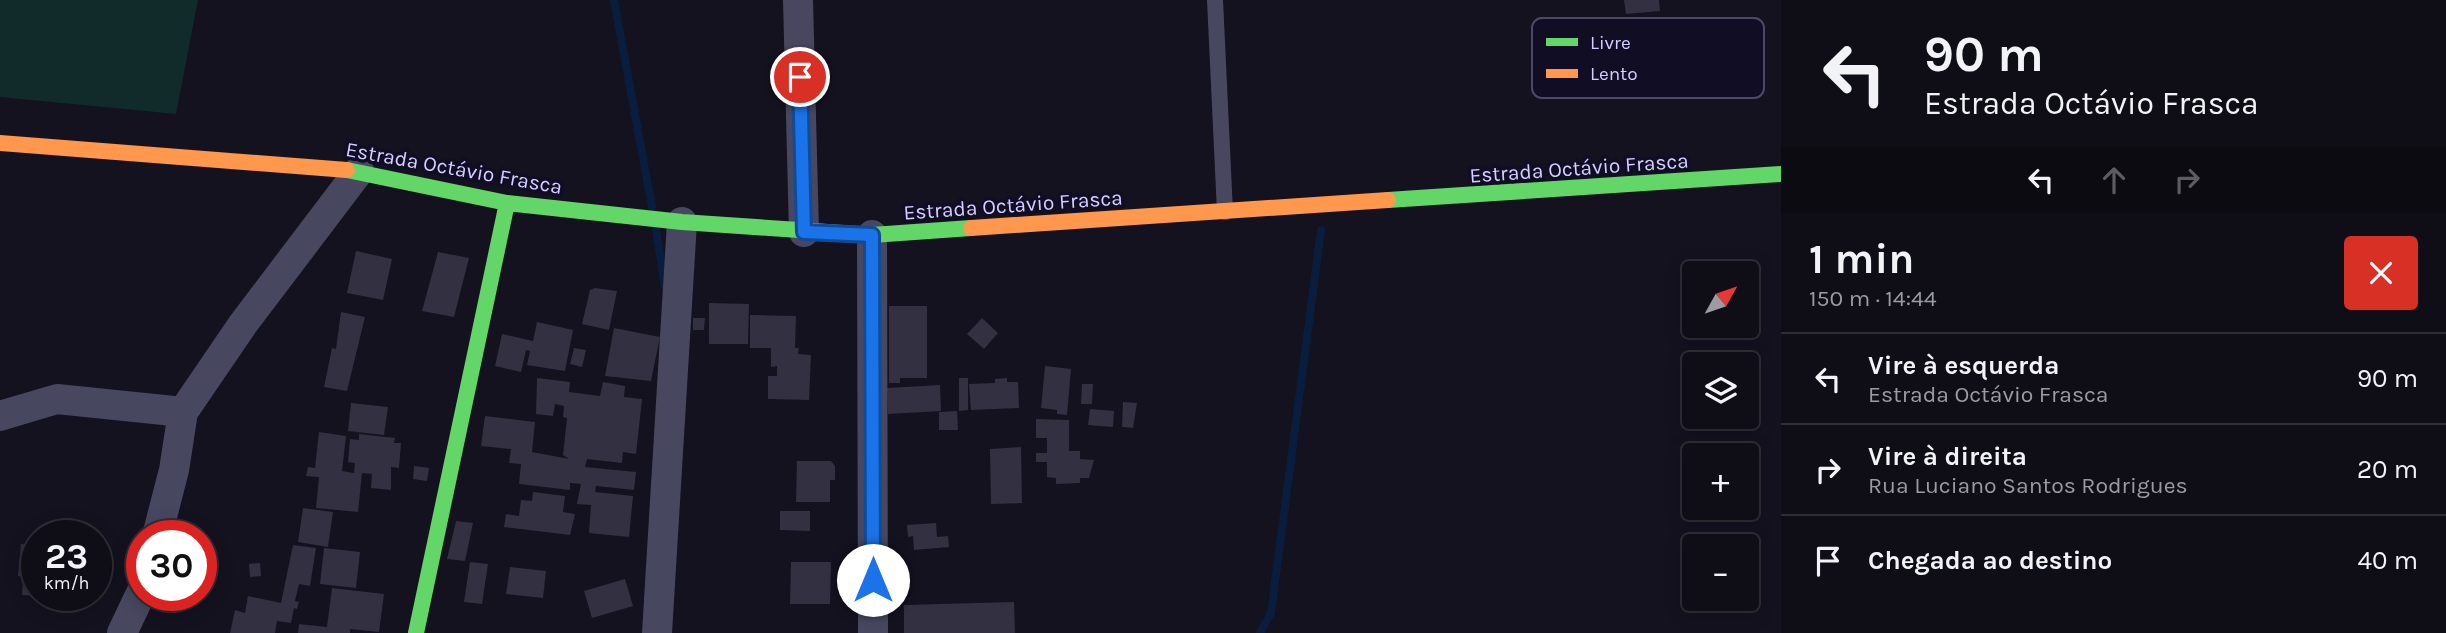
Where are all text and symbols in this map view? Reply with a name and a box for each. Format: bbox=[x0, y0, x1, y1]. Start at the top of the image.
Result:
legend bbox=[1532, 18, 1764, 98]
text: 90 m bbox=[1924, 26, 2044, 83]
icon: left bbox=[1809, 28, 1900, 119]
text: Livre bbox=[1590, 32, 1631, 54]
pin bbox=[770, 47, 830, 107]
icon: arrive bbox=[781, 58, 819, 96]
text: Lento bbox=[1590, 63, 1638, 85]
text: Estrada Octávio Frasca bbox=[1924, 85, 2259, 122]
street label: Estrada Octávio Frasca bbox=[344, 137, 564, 199]
street label: Estrada Octávio Frasca bbox=[1469, 148, 1689, 188]
icon: left bbox=[2022, 161, 2060, 199]
icon: ahead bbox=[2095, 161, 2133, 199]
icon: right bbox=[2168, 161, 2206, 199]
street label: Estrada Octávio Frasca bbox=[903, 185, 1123, 225]
text: 1 min bbox=[1809, 234, 1914, 284]
button: close bbox=[2344, 236, 2418, 310]
north arrow bbox=[1682, 261, 1759, 338]
map controls bbox=[1682, 261, 1759, 611]
text: 150 m · 14:44 bbox=[1809, 285, 1937, 312]
text: Vire à esquerda bbox=[1868, 350, 2059, 381]
button: layers bbox=[1682, 352, 1759, 429]
icon: left bbox=[1809, 360, 1847, 398]
text: 90 m bbox=[2357, 363, 2418, 394]
text: Estrada Octávio Frasca bbox=[1868, 381, 2109, 408]
text: Vire à direita bbox=[1868, 441, 2027, 472]
button: + bbox=[1682, 443, 1759, 520]
icon: right bbox=[1809, 451, 1847, 489]
text: 20 m bbox=[2357, 454, 2418, 485]
text: Rua Luciano Santos Rodrigues bbox=[1868, 472, 2188, 499]
speed limit sign: 30 bbox=[126, 520, 217, 611]
button: − bbox=[1682, 534, 1759, 611]
text: 23 bbox=[45, 536, 88, 577]
icon: arrive bbox=[1809, 542, 1847, 580]
position arrow bbox=[836, 543, 910, 617]
text: Chegada ao destino bbox=[1868, 545, 2112, 576]
text: 40 m bbox=[2358, 545, 2418, 576]
text: km/h bbox=[44, 572, 89, 594]

